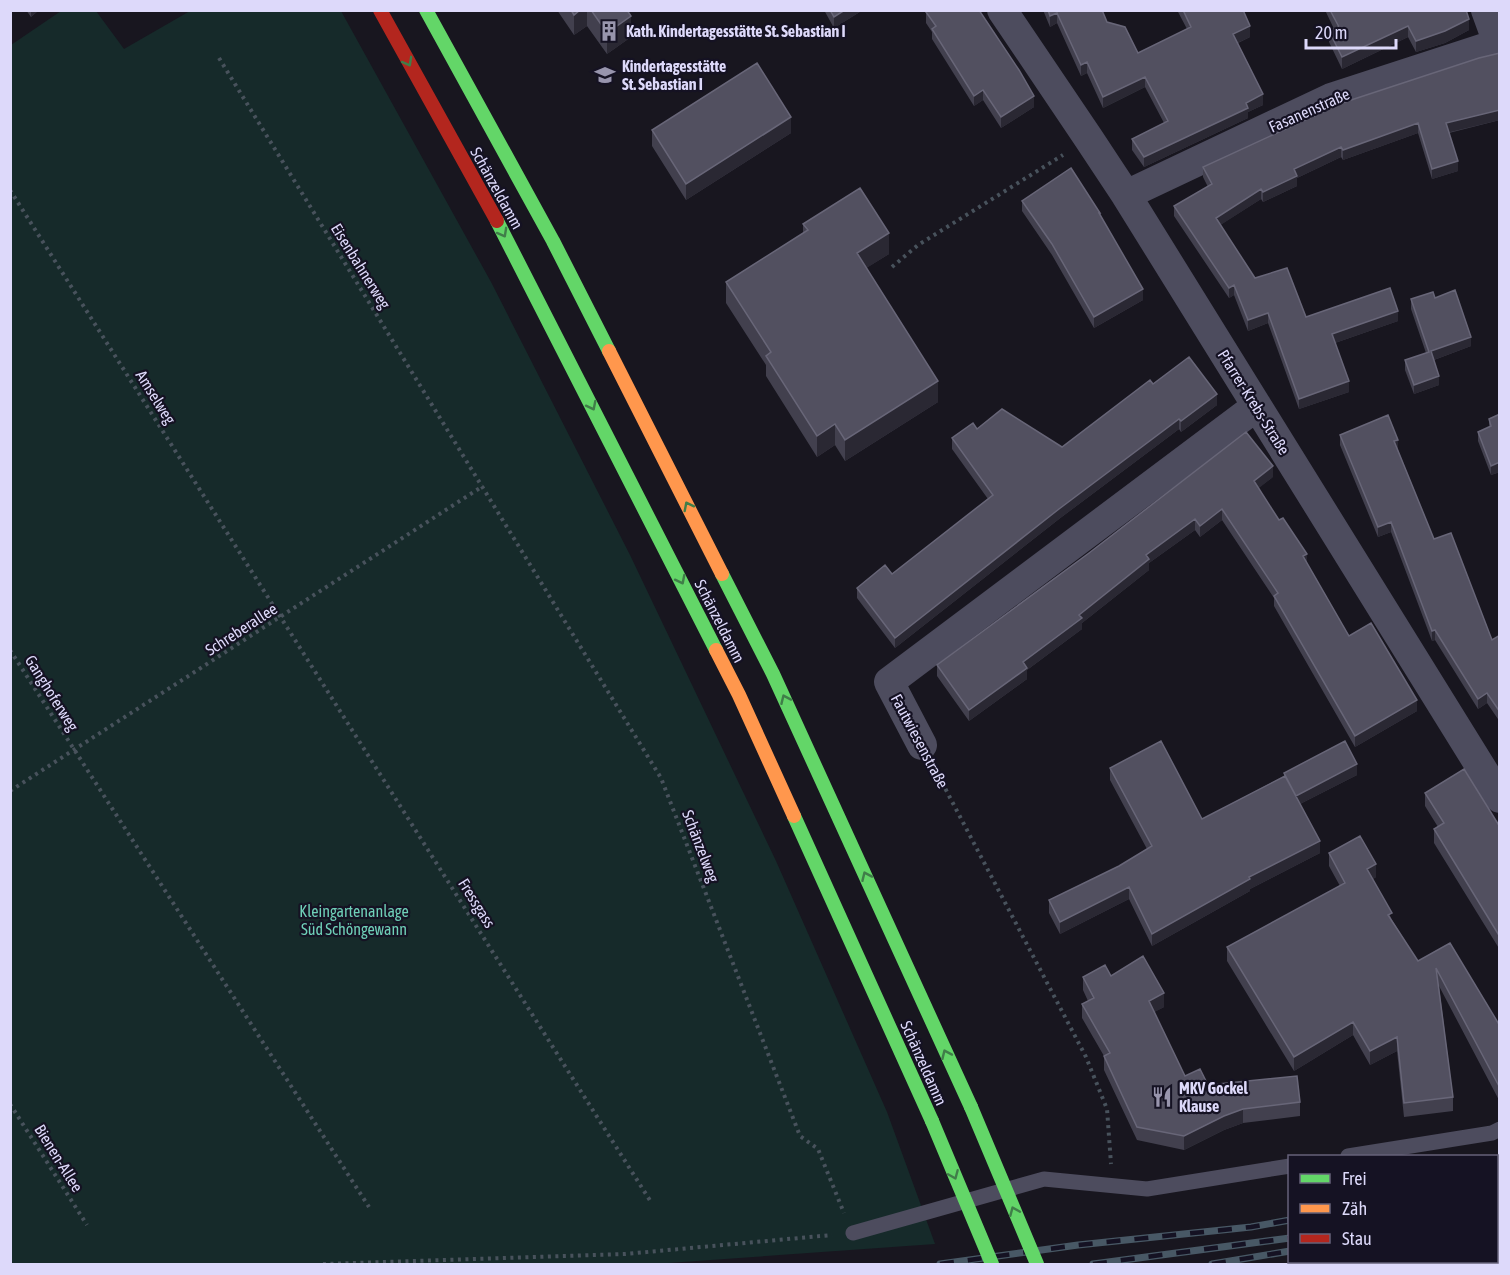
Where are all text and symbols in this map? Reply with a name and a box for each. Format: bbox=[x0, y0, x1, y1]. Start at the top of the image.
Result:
scale bar bbox=[1306, 12, 1396, 50]
building icon: Kath. Kindertagesstätte St. Sebastian I bbox=[597, 19, 621, 43]
place label: Kath. Kindertagesstätte St. Sebastian I bbox=[626, 22, 846, 40]
text: 20 m bbox=[1315, 22, 1347, 43]
one-way arrow bbox=[401, 56, 412, 66]
place label: Kindertagesstätte St. Sebastian I bbox=[622, 57, 726, 93]
school or university icon: Kindertagesstätte St. Sebastian I bbox=[593, 63, 617, 87]
street label: Fasanenstraße bbox=[1266, 84, 1352, 136]
street label: Schänzeldamm bbox=[467, 144, 527, 232]
street label: Eisenbahnerweg bbox=[327, 220, 394, 313]
one-way arrow bbox=[495, 226, 507, 237]
street label: Pfarrer-Krebs-Straße bbox=[1215, 346, 1293, 458]
street label: Amselweg bbox=[132, 367, 180, 428]
one-way arrow bbox=[585, 399, 596, 410]
one-way arrow bbox=[684, 502, 695, 512]
one-way arrow bbox=[673, 573, 685, 584]
street label: Schänzeldamm bbox=[691, 577, 749, 665]
street label: Schreberallee bbox=[202, 599, 280, 659]
street label: Ganghoferweg bbox=[21, 652, 82, 735]
street label: Fautwiesenstraße bbox=[888, 691, 952, 791]
one-way arrow bbox=[780, 694, 792, 705]
street label: Schänzelweg bbox=[678, 807, 723, 885]
one-way arrow bbox=[861, 872, 873, 883]
street label: Fressgass bbox=[454, 875, 499, 932]
park label: Kleingartenanlage Süd Schöngewann bbox=[299, 902, 409, 939]
street label: Schänzeldamm bbox=[897, 1018, 951, 1108]
one-way arrow bbox=[942, 1049, 954, 1060]
place label: MKV Gockel Klause bbox=[1179, 1079, 1248, 1115]
restaurant icon: MKV Gockel Klause bbox=[1150, 1085, 1174, 1109]
street label: Bienen-Allee bbox=[31, 1121, 87, 1195]
legend bbox=[1288, 1155, 1498, 1263]
text: Frei bbox=[1342, 1168, 1367, 1189]
one-way arrow bbox=[947, 1169, 959, 1180]
text: Zäh bbox=[1342, 1198, 1367, 1219]
one-way arrow bbox=[1009, 1206, 1021, 1217]
text: Stau bbox=[1342, 1228, 1372, 1249]

